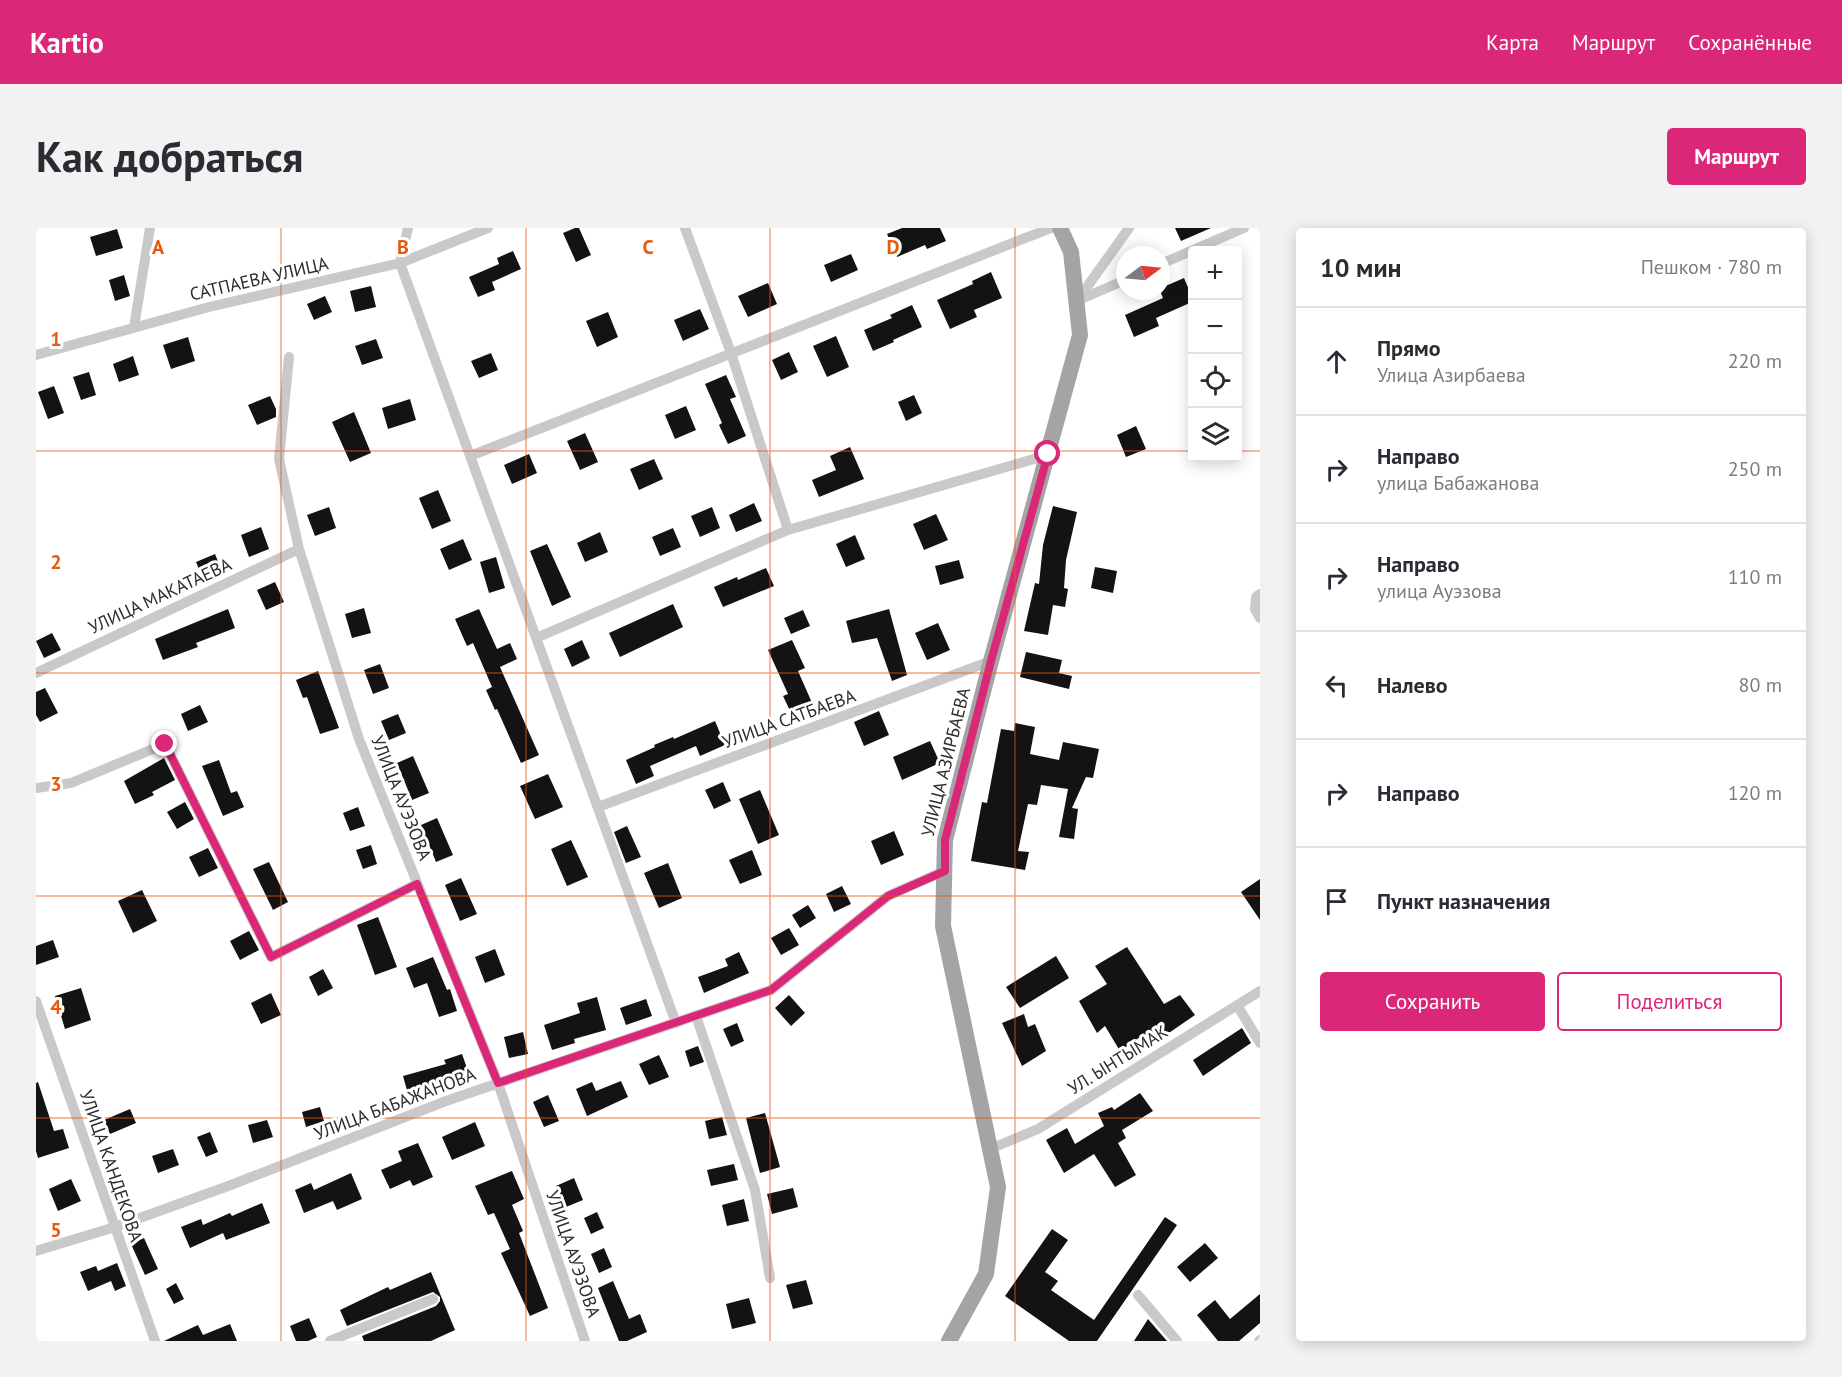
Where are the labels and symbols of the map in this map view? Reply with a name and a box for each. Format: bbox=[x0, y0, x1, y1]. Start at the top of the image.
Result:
text: A bbox=[152, 234, 165, 260]
text: B bbox=[397, 234, 409, 260]
text: C bbox=[642, 234, 654, 260]
text: D bbox=[887, 234, 900, 260]
north arrow bbox=[1116, 246, 1170, 300]
street label: САТПАЕВА УЛИЦА bbox=[187, 251, 331, 306]
text: 1 bbox=[50, 326, 62, 352]
route start bbox=[1034, 440, 1060, 466]
text: 2 bbox=[50, 549, 62, 575]
street label: УЛИЦА МАКАТАЕВА bbox=[85, 552, 235, 639]
street label: УЛИЦА САТБАЕВА bbox=[719, 684, 859, 753]
street label: УЛИЦА АЗИРБАЕВА bbox=[916, 684, 975, 839]
route end bbox=[151, 730, 177, 756]
street label: УЛИЦА АУЭЗОВА bbox=[366, 732, 437, 864]
text: 3 bbox=[50, 771, 62, 797]
text: 4 bbox=[50, 994, 62, 1020]
street label: УЛ. ЫНТЫМАК bbox=[1064, 1020, 1172, 1099]
street label: УЛИЦА БАБАЖАНОВА bbox=[311, 1062, 479, 1145]
street label: УЛИЦА КАНДЕКОВА bbox=[75, 1087, 148, 1245]
street label: УЛИЦА АУЭЗОВА bbox=[541, 1187, 606, 1321]
text: 5 bbox=[50, 1217, 62, 1243]

